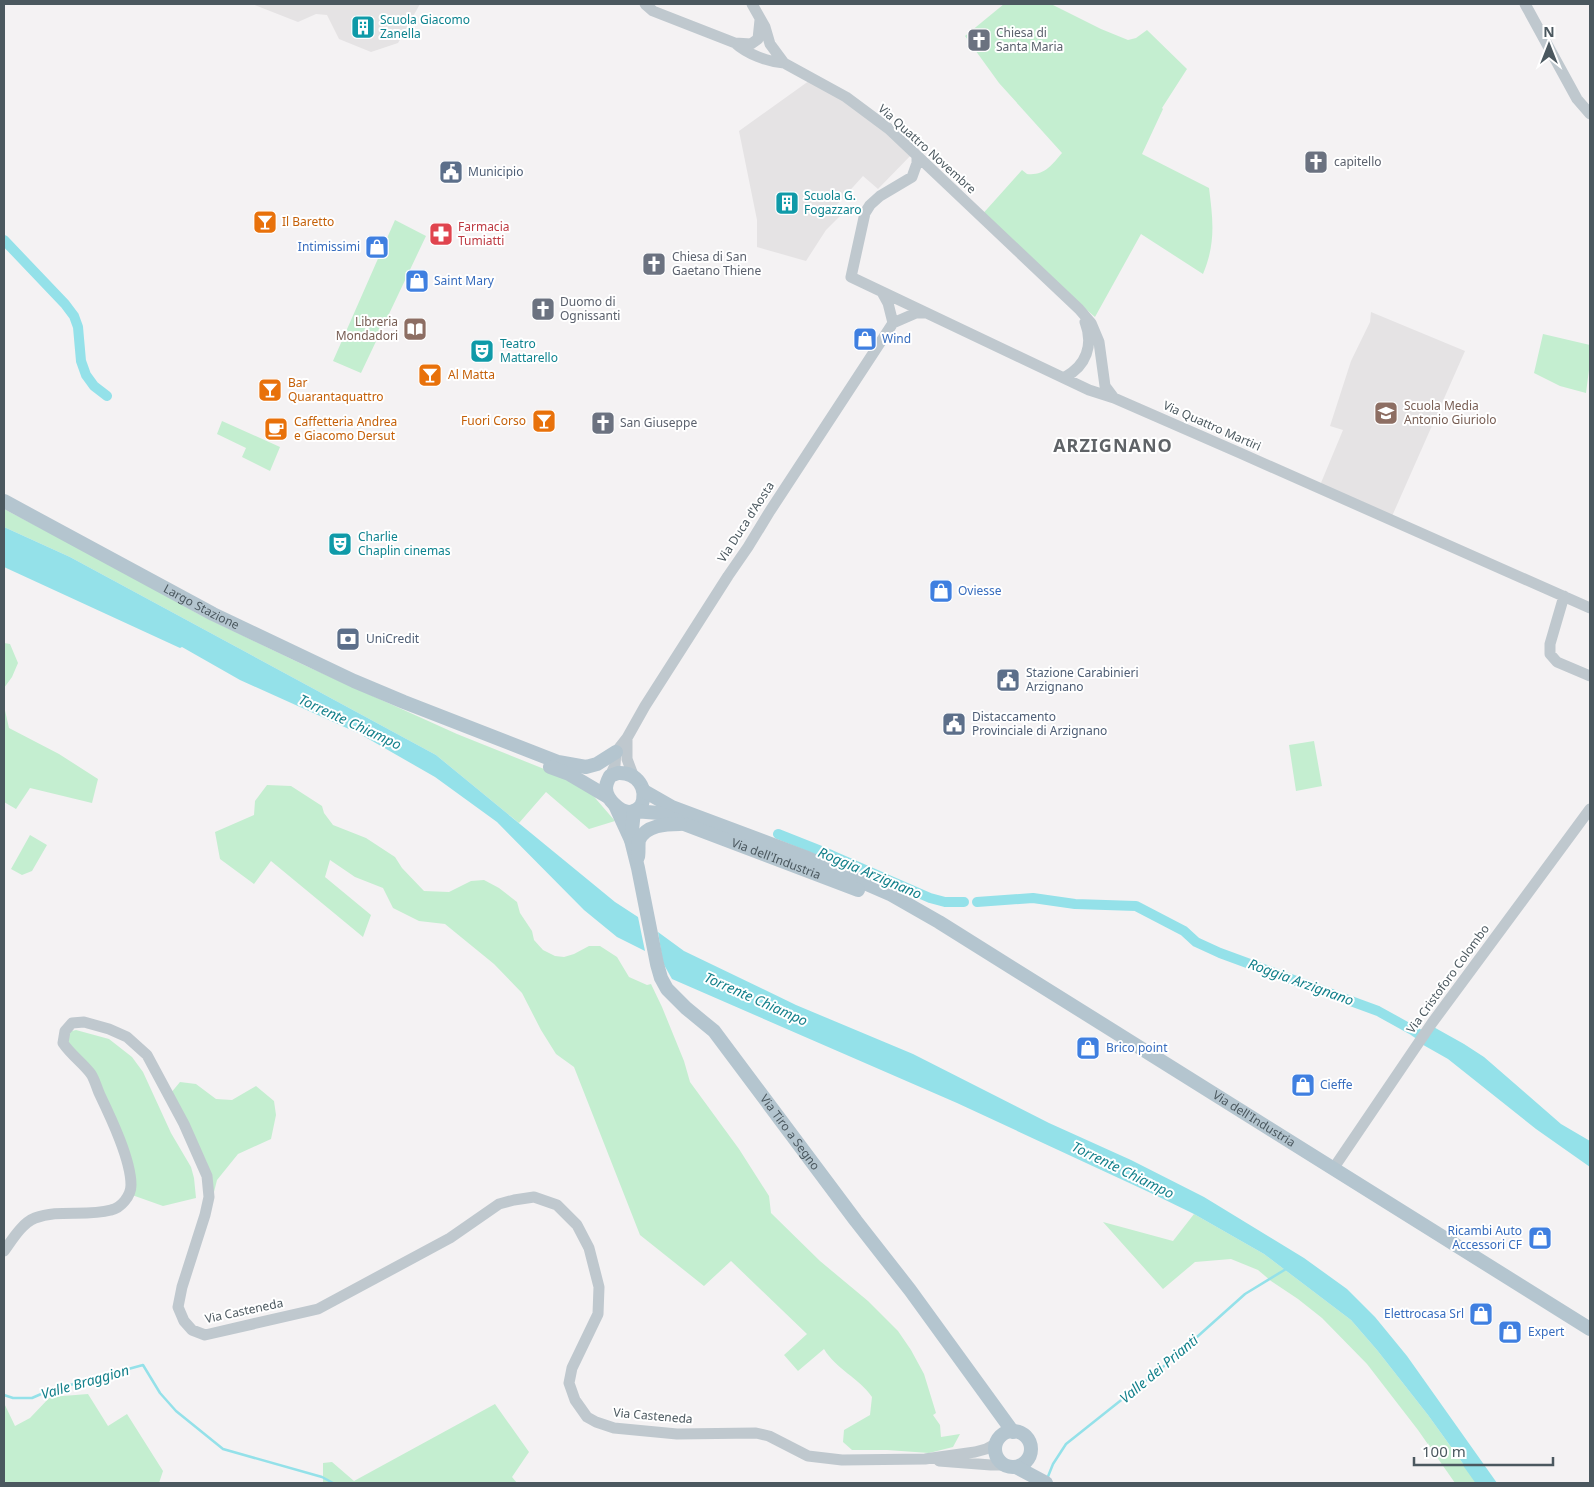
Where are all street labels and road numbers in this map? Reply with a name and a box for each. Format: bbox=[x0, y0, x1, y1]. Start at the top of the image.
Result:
street label: Via Quattro Novembre bbox=[875, 100, 980, 197]
street label: Via Quattro Martiri bbox=[1161, 396, 1264, 455]
street label: Via Duca d'Aosta bbox=[713, 478, 778, 565]
street label: Largo Stazione bbox=[160, 580, 243, 633]
street label: Via dell'Industria bbox=[729, 834, 823, 883]
street label: Via Cristoforo Colombo bbox=[1402, 921, 1493, 1037]
street label: Via dell'Industria bbox=[1210, 1086, 1299, 1151]
street label: Via Tiro a Segno bbox=[756, 1091, 824, 1173]
street label: Via Casteneda bbox=[203, 1294, 285, 1327]
street label: Via Casteneda bbox=[613, 1404, 693, 1427]

